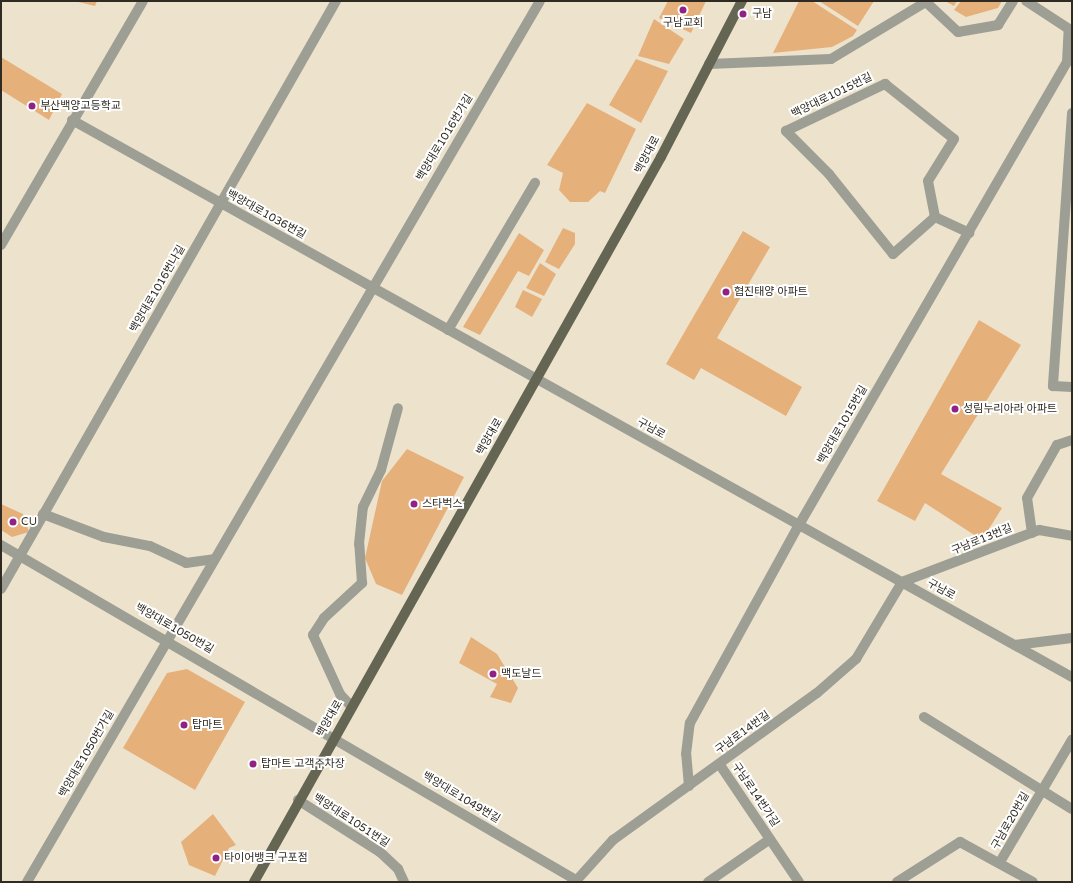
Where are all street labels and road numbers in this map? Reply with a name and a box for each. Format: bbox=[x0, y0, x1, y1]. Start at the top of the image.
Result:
street label: 백양대로1015번길 bbox=[789, 71, 875, 121]
street label: 백양대로1016번가길 bbox=[414, 92, 476, 184]
street label: 백양대로 bbox=[633, 134, 663, 176]
street label: 백양대로1036번길 bbox=[224, 188, 308, 242]
street label: 백양대로1016번나길 bbox=[128, 243, 188, 335]
street label: 백양대로1015번길 bbox=[815, 383, 871, 467]
street label: 백양대로 bbox=[474, 416, 506, 458]
street label: 구남로 bbox=[635, 416, 667, 442]
street label: 구남로13번길 bbox=[950, 522, 1014, 558]
street label: 구남로 bbox=[925, 577, 957, 603]
street label: 백양대로1050번길 bbox=[132, 601, 216, 657]
street label: 백양대로 bbox=[314, 698, 346, 740]
street label: 백양대로1050번가길 bbox=[57, 708, 117, 800]
street label: 구남로14번길 bbox=[713, 709, 773, 757]
street label: 구남로14번가길 bbox=[729, 760, 781, 830]
street label: 백양대로1049번길 bbox=[420, 770, 502, 826]
street label: 구남로20번길 bbox=[989, 790, 1033, 852]
street label: 백양대로1051번길 bbox=[310, 791, 392, 851]

